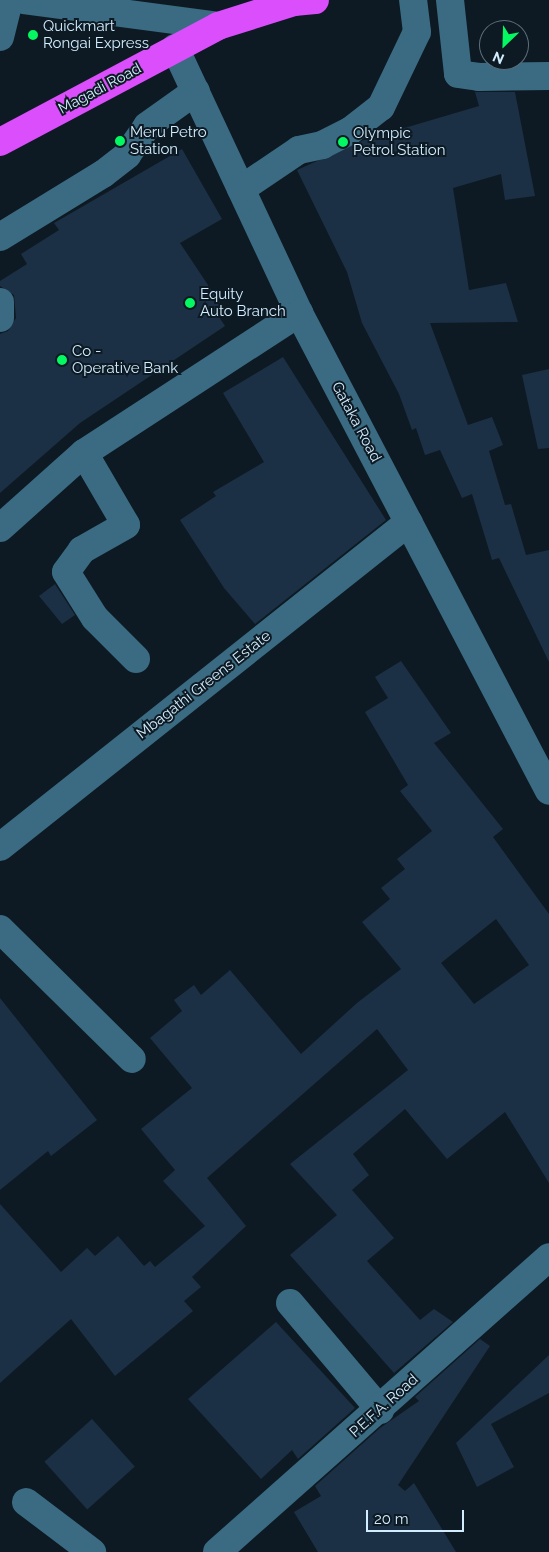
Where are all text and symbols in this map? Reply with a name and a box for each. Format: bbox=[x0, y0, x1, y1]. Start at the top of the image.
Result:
place label: Quickmart Rongai Express bbox=[43, 17, 149, 52]
north arrow bbox=[479, 20, 529, 70]
marker: Quickmart Rongai Express bbox=[27, 29, 39, 41]
text: N bbox=[490, 48, 506, 67]
street label: Magadi Road bbox=[56, 60, 144, 118]
place label: Meru Petro Station bbox=[130, 123, 207, 158]
place label: Olympic Petrol Station bbox=[353, 124, 446, 159]
marker: Meru Petro Station bbox=[114, 135, 126, 147]
marker: Olympic Petrol Station bbox=[337, 136, 349, 148]
place label: Equity Auto Branch bbox=[200, 285, 286, 320]
marker: Equity Auto Branch bbox=[184, 297, 196, 309]
place label: Co - Operative Bank bbox=[72, 342, 178, 377]
marker: Co - Operative Bank bbox=[56, 354, 68, 366]
street label: Gataka Road bbox=[327, 379, 385, 465]
street label: Mbagathi Greens Estate bbox=[133, 627, 275, 743]
street label: P.E.F.A. Road bbox=[346, 1371, 422, 1441]
scale bar bbox=[369, 1500, 466, 1532]
text: 20 m bbox=[374, 1510, 409, 1528]

